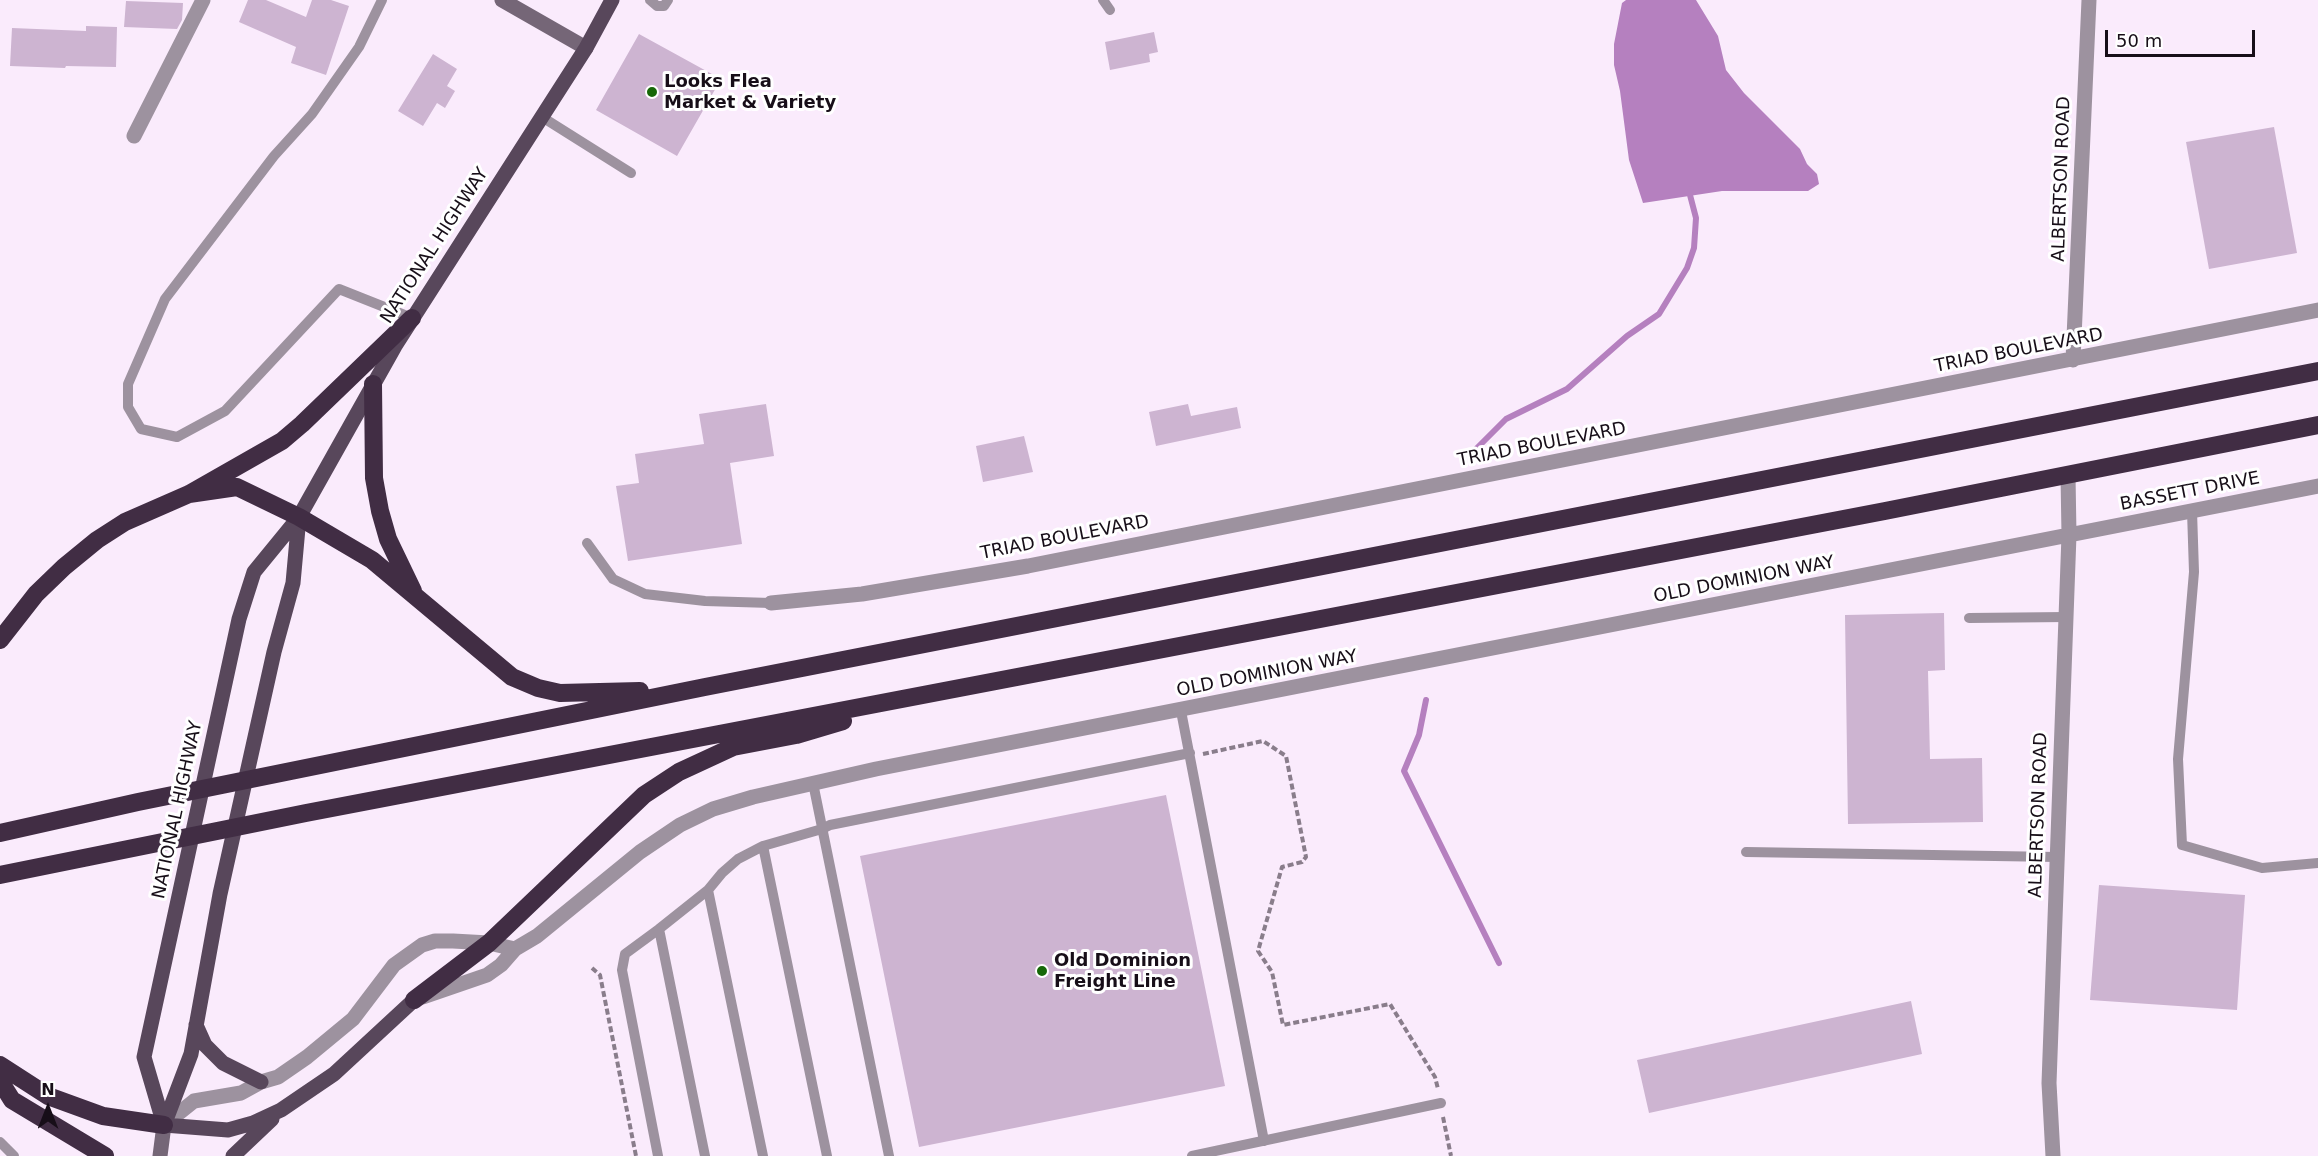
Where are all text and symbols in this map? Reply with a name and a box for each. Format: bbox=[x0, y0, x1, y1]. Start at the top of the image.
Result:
scale bar bbox=[2108, 18, 2258, 56]
text: 50 m bbox=[2116, 30, 2162, 51]
place label: Looks Flea Market & Variety bbox=[664, 71, 836, 113]
marker: Looks Flea Market & Variety bbox=[645, 85, 659, 99]
street label: ALBERTSON ROAD bbox=[2048, 96, 2076, 262]
street label: NATIONAL HIGHWAY bbox=[377, 164, 493, 328]
street label: TRIAD BOULEVARD bbox=[1933, 324, 2105, 378]
street label: TRIAD BOULEVARD bbox=[1456, 418, 1628, 472]
street label: BASSETT DRIVE bbox=[2118, 468, 2262, 516]
street label: TRIAD BOULEVARD bbox=[979, 511, 1151, 565]
street label: OLD DOMINION WAY bbox=[1652, 552, 1836, 608]
street label: OLD DOMINION WAY bbox=[1175, 646, 1359, 702]
street label: NATIONAL HIGHWAY bbox=[149, 719, 207, 901]
street label: ALBERTSON ROAD bbox=[2025, 732, 2053, 898]
place label: Old Dominion Freight Line bbox=[1054, 950, 1191, 992]
marker: Old Dominion Freight Line bbox=[1035, 964, 1049, 978]
north arrow bbox=[18, 1078, 78, 1138]
text: N bbox=[41, 1080, 55, 1099]

